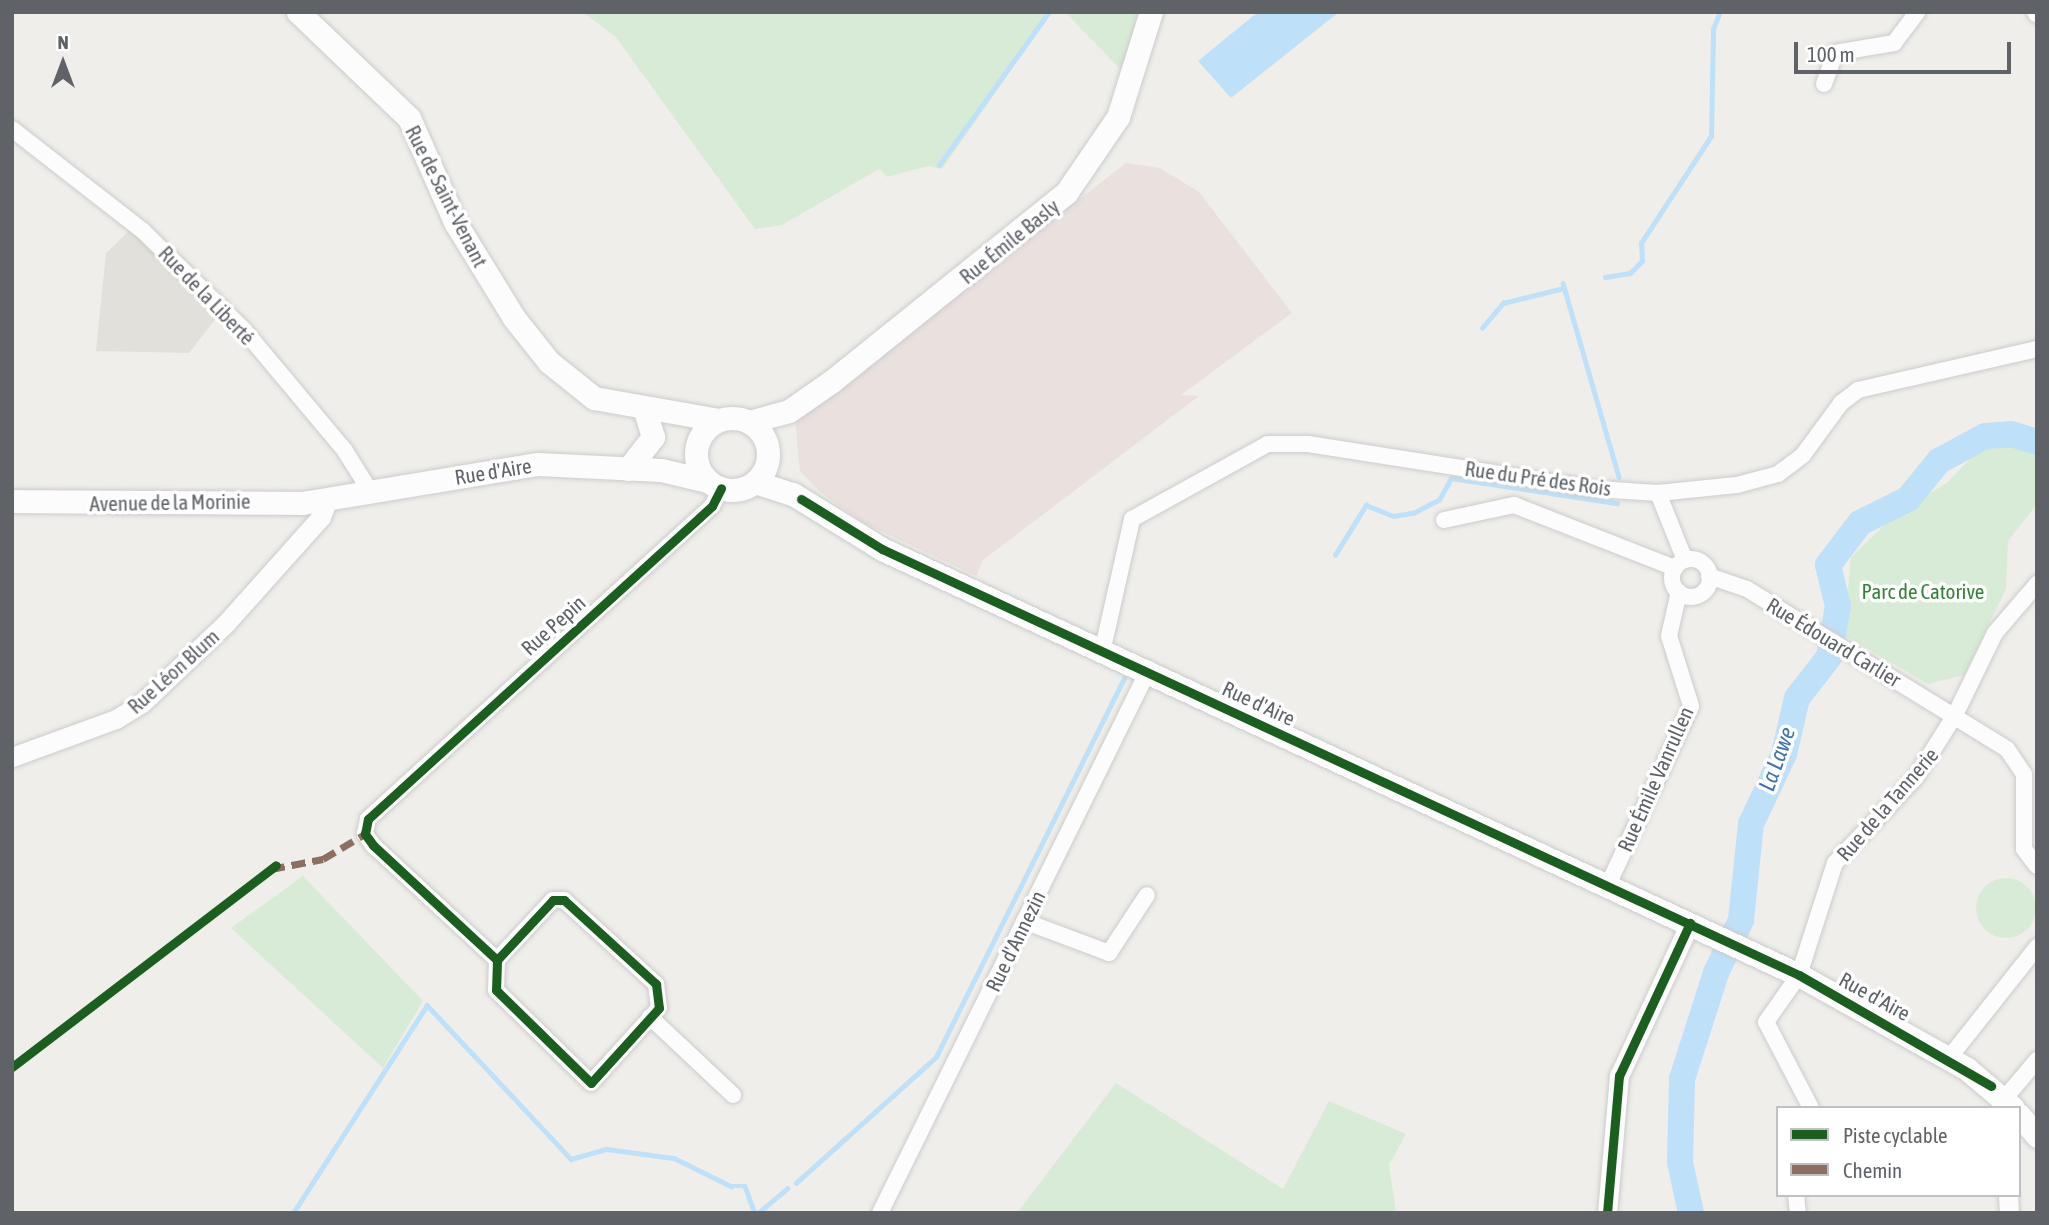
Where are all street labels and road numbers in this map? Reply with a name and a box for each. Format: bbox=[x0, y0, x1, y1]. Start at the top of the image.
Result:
street label: Rue de Saint-Venant bbox=[400, 121, 494, 271]
street label: Rue Émile Basly bbox=[954, 193, 1064, 289]
street label: Rue de la Liberté bbox=[154, 240, 260, 350]
street label: Rue d'Aire bbox=[453, 453, 533, 489]
street label: Rue du Pré des Rois bbox=[1463, 455, 1613, 501]
street label: Avenue de la Morinie bbox=[89, 488, 251, 516]
street label: Rue Pepin bbox=[516, 590, 590, 660]
street label: Rue Édouard Carlier bbox=[1762, 592, 1906, 692]
street label: Rue Léon Blum bbox=[122, 623, 224, 719]
street label: Rue d'Aire bbox=[1219, 675, 1299, 731]
street label: Rue Émile Vanrullen bbox=[1612, 702, 1698, 856]
street label: Rue de la Tannerie bbox=[1831, 742, 1943, 866]
street label: Rue d'Annezin bbox=[980, 886, 1050, 996]
street label: Rue d'Aire bbox=[1835, 966, 1915, 1026]

